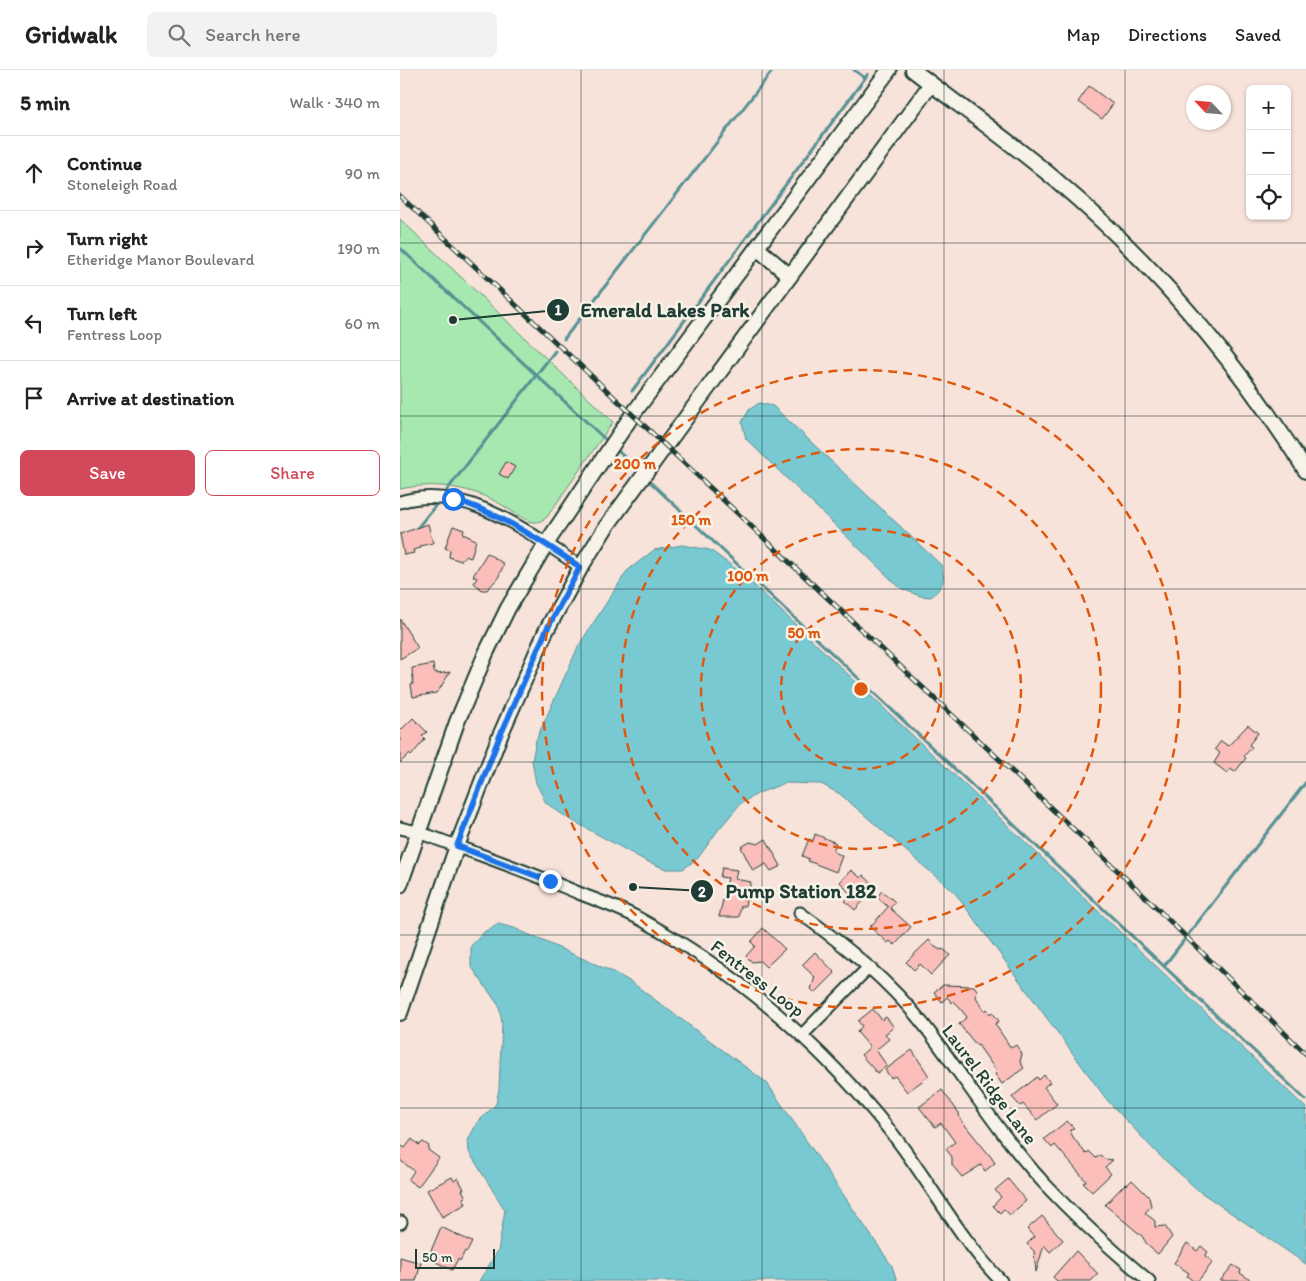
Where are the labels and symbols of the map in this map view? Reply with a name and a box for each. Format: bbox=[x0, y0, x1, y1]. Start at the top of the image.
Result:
north arrow bbox=[1186, 85, 1231, 130]
callout: Emerald Lakes Park bbox=[546, 292, 760, 327]
text: Emerald Lakes Park bbox=[580, 298, 750, 322]
text: 1 bbox=[555, 301, 562, 319]
text: 200 m bbox=[614, 455, 657, 473]
route start bbox=[442, 488, 465, 511]
text: 150 m bbox=[671, 511, 711, 529]
text: 100 m bbox=[727, 567, 769, 585]
text: 50 m bbox=[787, 624, 821, 642]
centre of rings bbox=[852, 680, 870, 698]
route end bbox=[539, 870, 562, 893]
callout: Pump Station 182 bbox=[690, 874, 887, 909]
text: Pump Station 182 bbox=[725, 879, 877, 904]
text: 2 bbox=[698, 883, 706, 901]
street label: Fentress Loop bbox=[706, 935, 809, 1022]
street label: Laurel Ridge Lane bbox=[937, 1020, 1042, 1149]
scale bar bbox=[415, 1246, 495, 1269]

